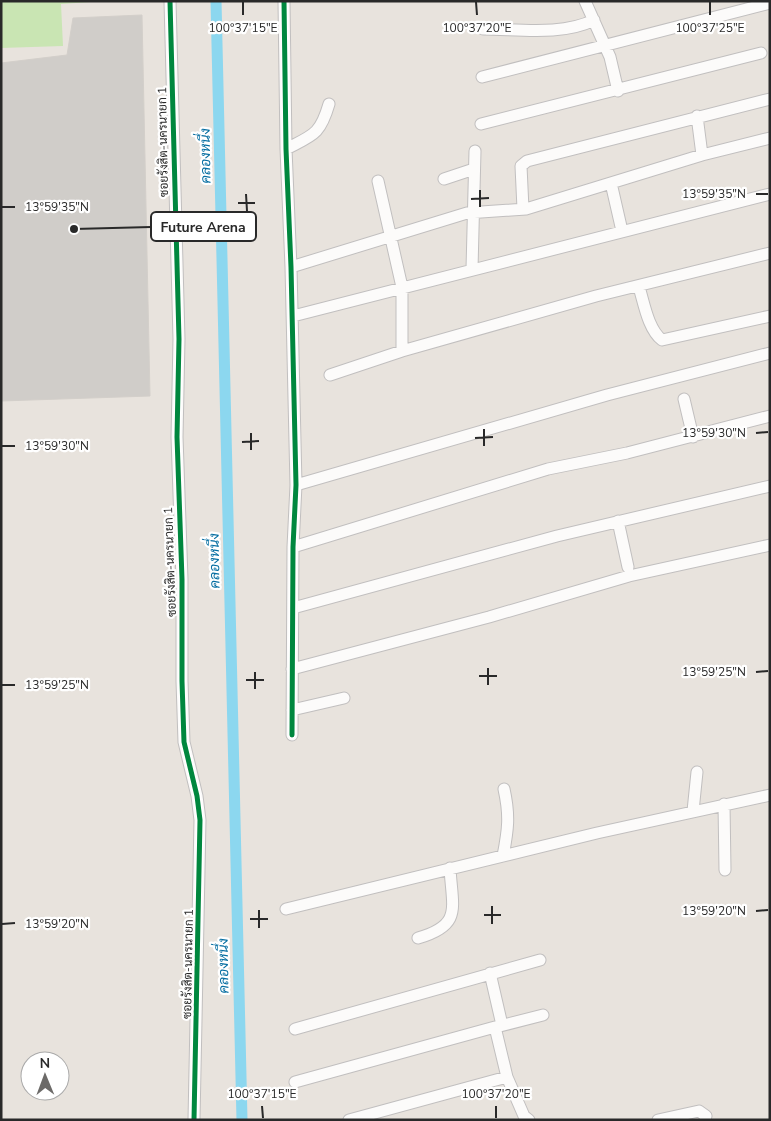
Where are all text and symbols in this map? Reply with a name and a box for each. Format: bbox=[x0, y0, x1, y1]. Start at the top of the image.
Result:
text: 100°37'15"E bbox=[208, 20, 278, 36]
text: 100°37'20"E bbox=[442, 20, 512, 36]
text: 100°37'25"E bbox=[675, 20, 745, 36]
street label: ซอยรังสิต-นครนายก 1 bbox=[154, 87, 172, 197]
water label: คลองหนึ่ง bbox=[193, 128, 215, 184]
text: 13°59'35"N bbox=[682, 186, 746, 202]
text: 13°59'35"N bbox=[25, 199, 89, 215]
callout: Future Arena bbox=[151, 212, 256, 241]
text: Future Arena bbox=[160, 218, 246, 237]
text: 13°59'30"N bbox=[682, 425, 746, 441]
text: 13°59'30"N bbox=[25, 438, 89, 454]
street label: ซอยรังสิต-นครนายก 1 bbox=[160, 507, 180, 617]
water label: คลองหนึ่ง bbox=[202, 533, 224, 589]
text: 13°59'25"N bbox=[682, 664, 746, 680]
text: 13°59'25"N bbox=[25, 677, 89, 693]
text: 13°59'20"N bbox=[682, 903, 746, 919]
street label: ซอยรังสิต-นครนายก 1 bbox=[179, 909, 197, 1019]
text: 13°59'20"N bbox=[25, 916, 89, 932]
water label: คลองหนึ่ง bbox=[211, 938, 233, 994]
north arrow bbox=[20, 1051, 70, 1101]
text: N bbox=[39, 1054, 50, 1073]
text: 100°37'15"E bbox=[227, 1086, 297, 1102]
text: 100°37'20"E bbox=[461, 1086, 531, 1102]

